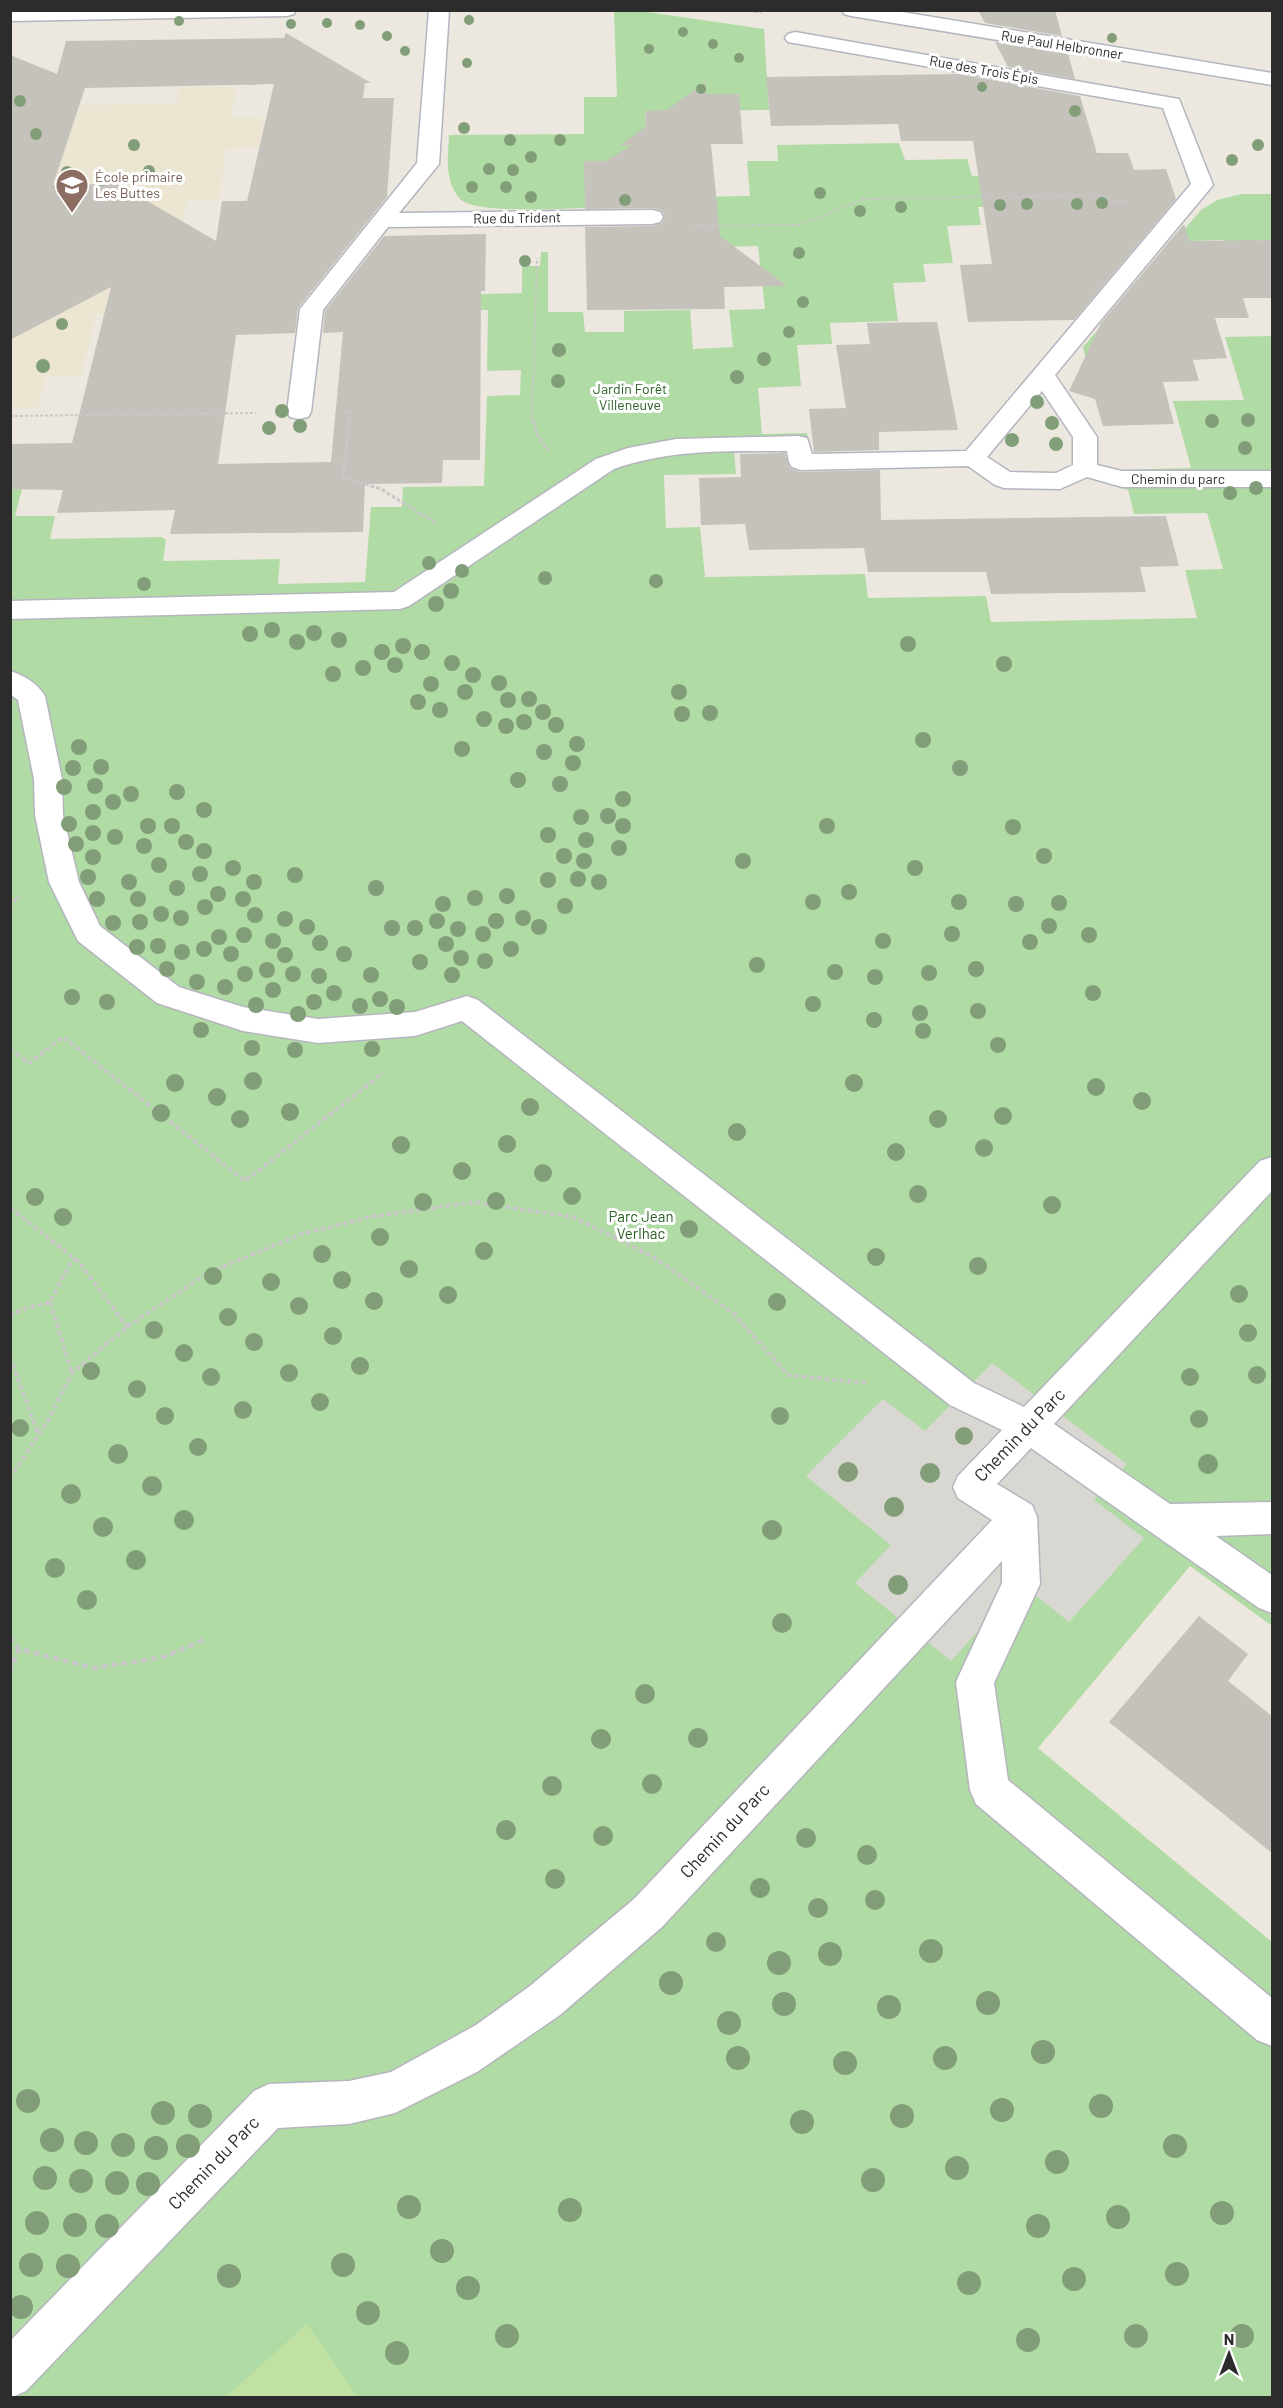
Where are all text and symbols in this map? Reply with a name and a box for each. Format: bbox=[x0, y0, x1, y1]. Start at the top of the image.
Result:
street label: Rue Paul Helbronner bbox=[1000, 26, 1124, 63]
street label: Rue des Trois Épis bbox=[928, 52, 1040, 88]
school or university icon: École primaire Les Buttes bbox=[54, 167, 90, 214]
place label: École primaire Les Buttes bbox=[95, 168, 183, 201]
street label: Rue du Trident bbox=[473, 208, 561, 227]
park label: Jardin Forêt Villeneuve bbox=[593, 380, 667, 413]
street label: Chemin du parc bbox=[1131, 470, 1225, 487]
park label: Parc Jean Verlhac bbox=[608, 1207, 674, 1242]
street label: Chemin du Parc bbox=[969, 1383, 1069, 1486]
street label: Chemin du Parc bbox=[675, 1778, 774, 1882]
street label: Chemin du Parc bbox=[163, 2111, 263, 2214]
north arrow bbox=[1199, 2324, 1259, 2384]
text: N bbox=[1224, 2329, 1234, 2348]

